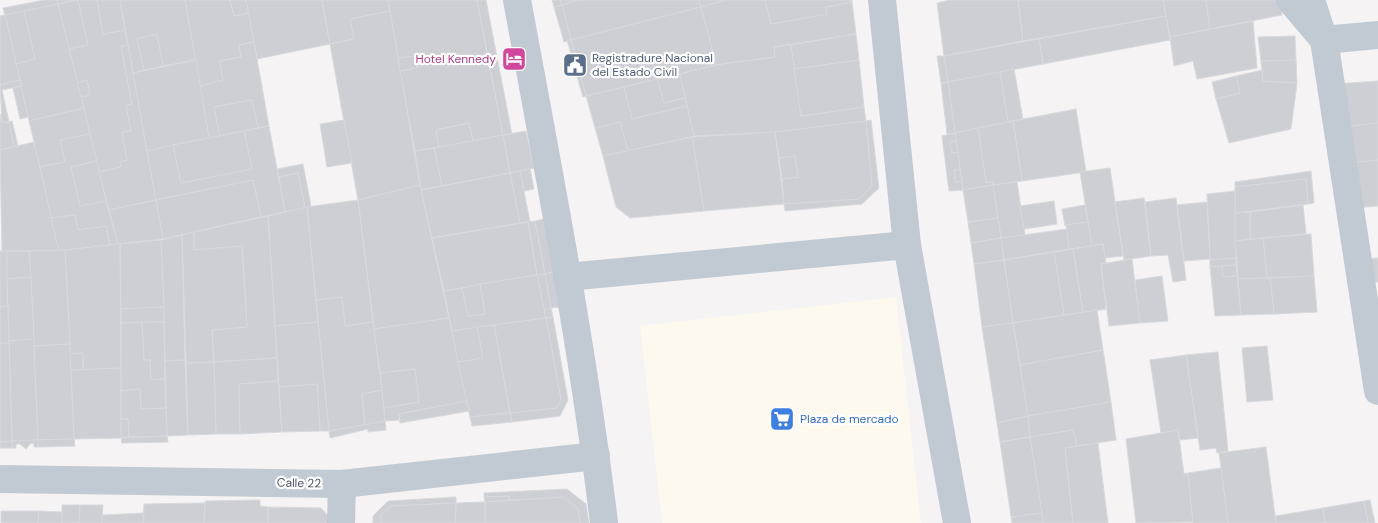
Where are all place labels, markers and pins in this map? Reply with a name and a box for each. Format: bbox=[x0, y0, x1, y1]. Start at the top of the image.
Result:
hotel icon: Hotel Kennedy bbox=[501, 46, 527, 72]
place label: Registradure Nacional del Estado Civil bbox=[592, 50, 713, 80]
place label: Hotel Kennedy bbox=[416, 51, 496, 67]
public building icon: Registradure Nacional del Estado Civil bbox=[562, 52, 588, 78]
supermarket icon: Plaza de mercado bbox=[769, 406, 795, 432]
place label: Plaza de mercado bbox=[800, 411, 899, 427]

